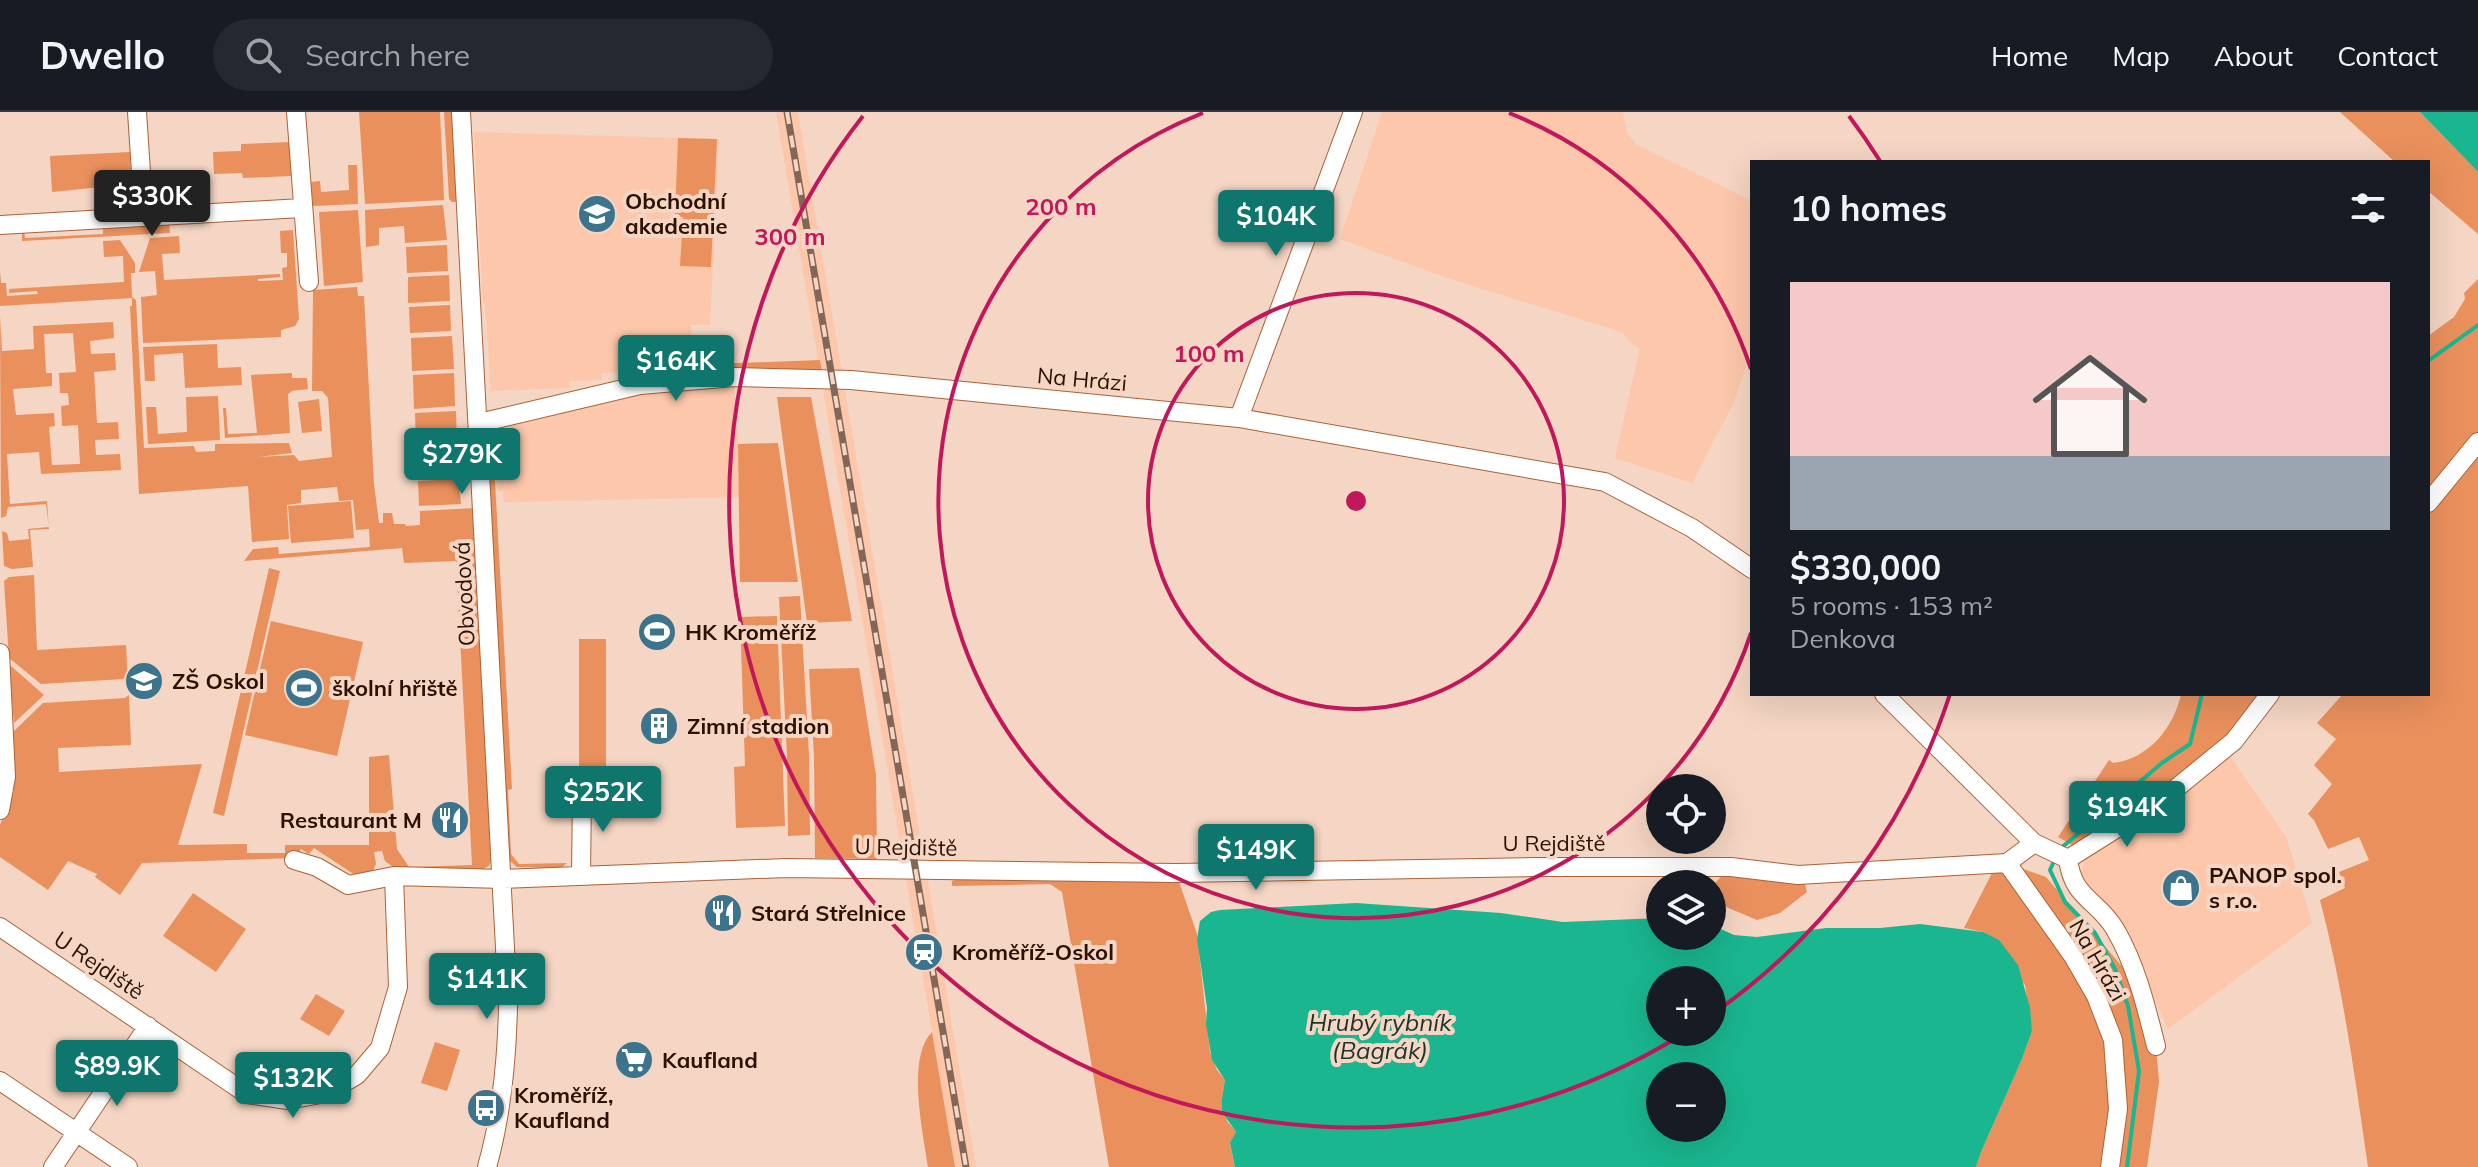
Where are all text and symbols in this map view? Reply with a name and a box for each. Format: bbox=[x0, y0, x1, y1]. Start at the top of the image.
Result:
search box bbox=[213, 19, 773, 91]
text: Dwello bbox=[40, 31, 165, 79]
icon: search bbox=[241, 33, 285, 77]
text: Search here bbox=[305, 36, 470, 74]
text: Home bbox=[1991, 38, 2068, 73]
text: Map bbox=[2112, 38, 2170, 73]
text: About bbox=[2214, 38, 2293, 73]
text: Contact bbox=[2337, 38, 2438, 73]
pin: $330K bbox=[96, 170, 208, 238]
text: $330K bbox=[112, 179, 192, 212]
icon: filters bbox=[2346, 186, 2390, 230]
place label: Obchodní akademie bbox=[625, 187, 728, 240]
text: 10 homes bbox=[1790, 187, 1947, 230]
pin: $104K bbox=[1220, 190, 1332, 258]
text: 200 m bbox=[1025, 191, 1097, 221]
school or university icon: Obchodní akademie bbox=[576, 193, 618, 235]
text: $104K bbox=[1236, 199, 1316, 232]
text: 300 m bbox=[754, 221, 826, 251]
icon: home bbox=[2018, 334, 2162, 478]
pin: $164K bbox=[620, 335, 732, 403]
text: 100 m bbox=[1173, 338, 1245, 368]
text: $164K bbox=[636, 344, 716, 377]
street label: Na Hrázi bbox=[1036, 361, 1128, 397]
pin: $279K bbox=[406, 428, 518, 496]
text: $279K bbox=[422, 437, 502, 470]
centre of rings bbox=[1342, 487, 1370, 515]
street label: Obvodová bbox=[447, 541, 481, 647]
text: $330,000 bbox=[1790, 546, 1941, 589]
text: 5 rooms · 153 m² bbox=[1790, 589, 1993, 622]
sports icon: HK Kroměříž bbox=[636, 611, 678, 653]
place label: HK Kroměříž bbox=[685, 618, 817, 646]
text: Denkova bbox=[1790, 622, 1896, 655]
school or university icon: ZŠ Oskol bbox=[123, 660, 165, 702]
place label: ZŠ Oskol bbox=[172, 667, 264, 695]
sports icon: školní hřiště bbox=[283, 667, 325, 709]
place label: školní hřiště bbox=[332, 674, 458, 702]
building icon: Zimní stadion bbox=[638, 705, 680, 747]
place label: Zimní stadion bbox=[687, 712, 830, 740]
pin: $252K bbox=[547, 766, 659, 834]
map controls bbox=[1646, 774, 1726, 1142]
button: locate bbox=[1646, 774, 1726, 854]
text: $252K bbox=[563, 775, 643, 808]
pin: $194K bbox=[2071, 781, 2183, 849]
text: $194K bbox=[2087, 790, 2167, 823]
restaurant icon: Restaurant M bbox=[429, 799, 471, 841]
place label: Restaurant M bbox=[280, 806, 422, 834]
pin: $149K bbox=[1200, 824, 1312, 892]
street label: U Rejdiště bbox=[1503, 829, 1605, 857]
street label: U Rejdiště bbox=[854, 832, 958, 862]
text: $149K bbox=[1216, 833, 1296, 866]
place label: PANOP spol. s r.o. bbox=[2209, 861, 2342, 914]
shop icon: PANOP spol. s r.o. bbox=[2160, 867, 2202, 909]
button: layers bbox=[1646, 870, 1726, 950]
restaurant icon: Stará Střelnice bbox=[702, 892, 744, 934]
place label: Stará Střelnice bbox=[751, 899, 906, 927]
street label: Na Hrázi bbox=[2063, 914, 2133, 1006]
street label: U Rejdiště bbox=[49, 925, 149, 1005]
station icon: Kroměříž-Oskol bbox=[903, 931, 945, 973]
place label: Kroměříž-Oskol bbox=[952, 938, 1114, 966]
pin: $141K bbox=[431, 953, 543, 1021]
text: $141K bbox=[447, 962, 527, 995]
button: + bbox=[1646, 966, 1726, 1046]
water label: Hrubý rybník (Bagrák) bbox=[1308, 1007, 1452, 1065]
supermarket icon: Kaufland bbox=[613, 1039, 655, 1081]
pin: $89.9K bbox=[52, 1040, 182, 1108]
place label: Kaufland bbox=[662, 1046, 758, 1074]
text: $89.9K bbox=[74, 1049, 160, 1082]
pin: $132K bbox=[237, 1052, 349, 1120]
text: $132K bbox=[253, 1061, 333, 1094]
button: − bbox=[1646, 1062, 1726, 1142]
place label: Kroměříž, Kaufland bbox=[514, 1081, 613, 1134]
bus stop icon: Kroměříž, Kaufland bbox=[465, 1087, 507, 1129]

